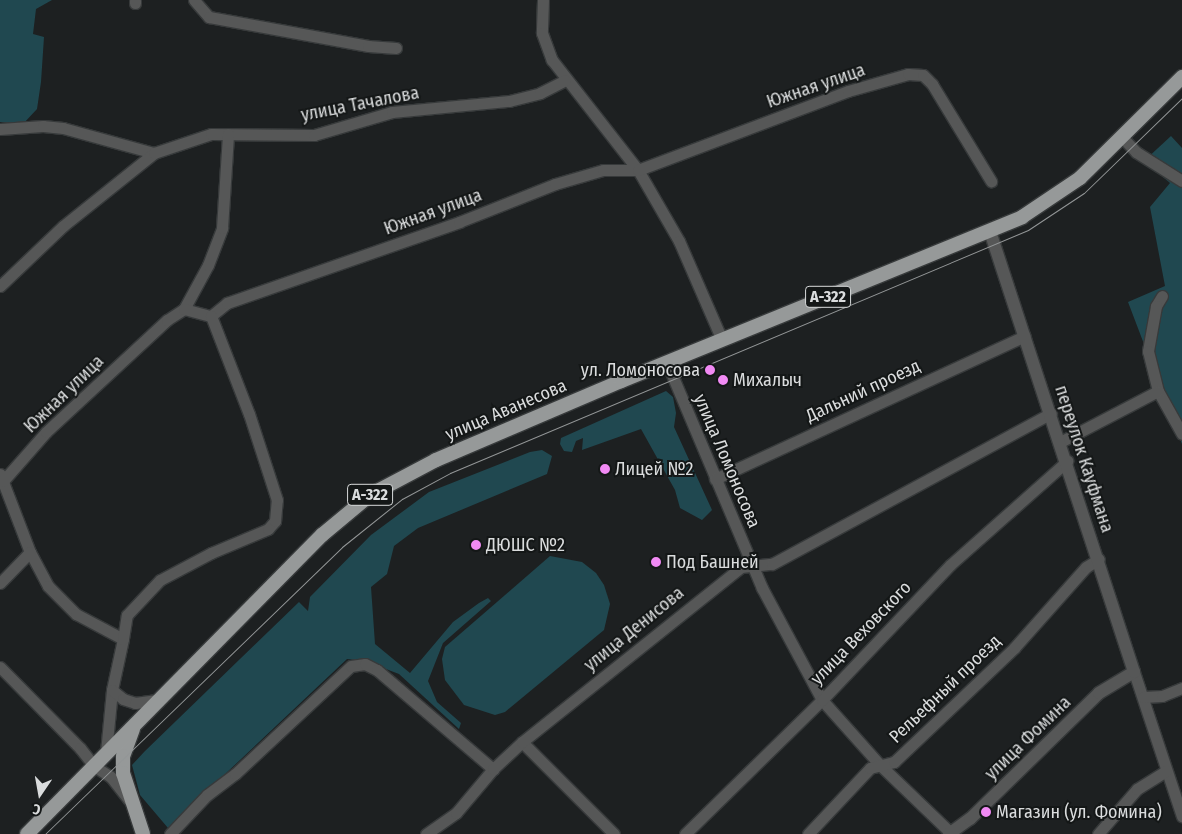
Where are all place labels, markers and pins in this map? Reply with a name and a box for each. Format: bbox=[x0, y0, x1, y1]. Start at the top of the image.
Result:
place label: ул. Ломоносова bbox=[581, 359, 700, 381]
marker: ул. Ломоносова bbox=[704, 364, 716, 376]
place label: Михалыч bbox=[733, 369, 802, 391]
marker: Михалыч bbox=[717, 374, 729, 386]
place label: Лицей №2 bbox=[615, 458, 693, 480]
marker: Лицей №2 bbox=[599, 463, 611, 475]
place label: ДЮШС №2 bbox=[486, 534, 565, 556]
marker: ДЮШС №2 bbox=[470, 539, 482, 551]
place label: Под Башней bbox=[666, 551, 759, 573]
marker: Под Башней bbox=[650, 556, 662, 568]
place label: Магазин (ул. Фомина) bbox=[996, 801, 1162, 823]
marker: Магазин (ул. Фомина) bbox=[980, 806, 992, 818]

